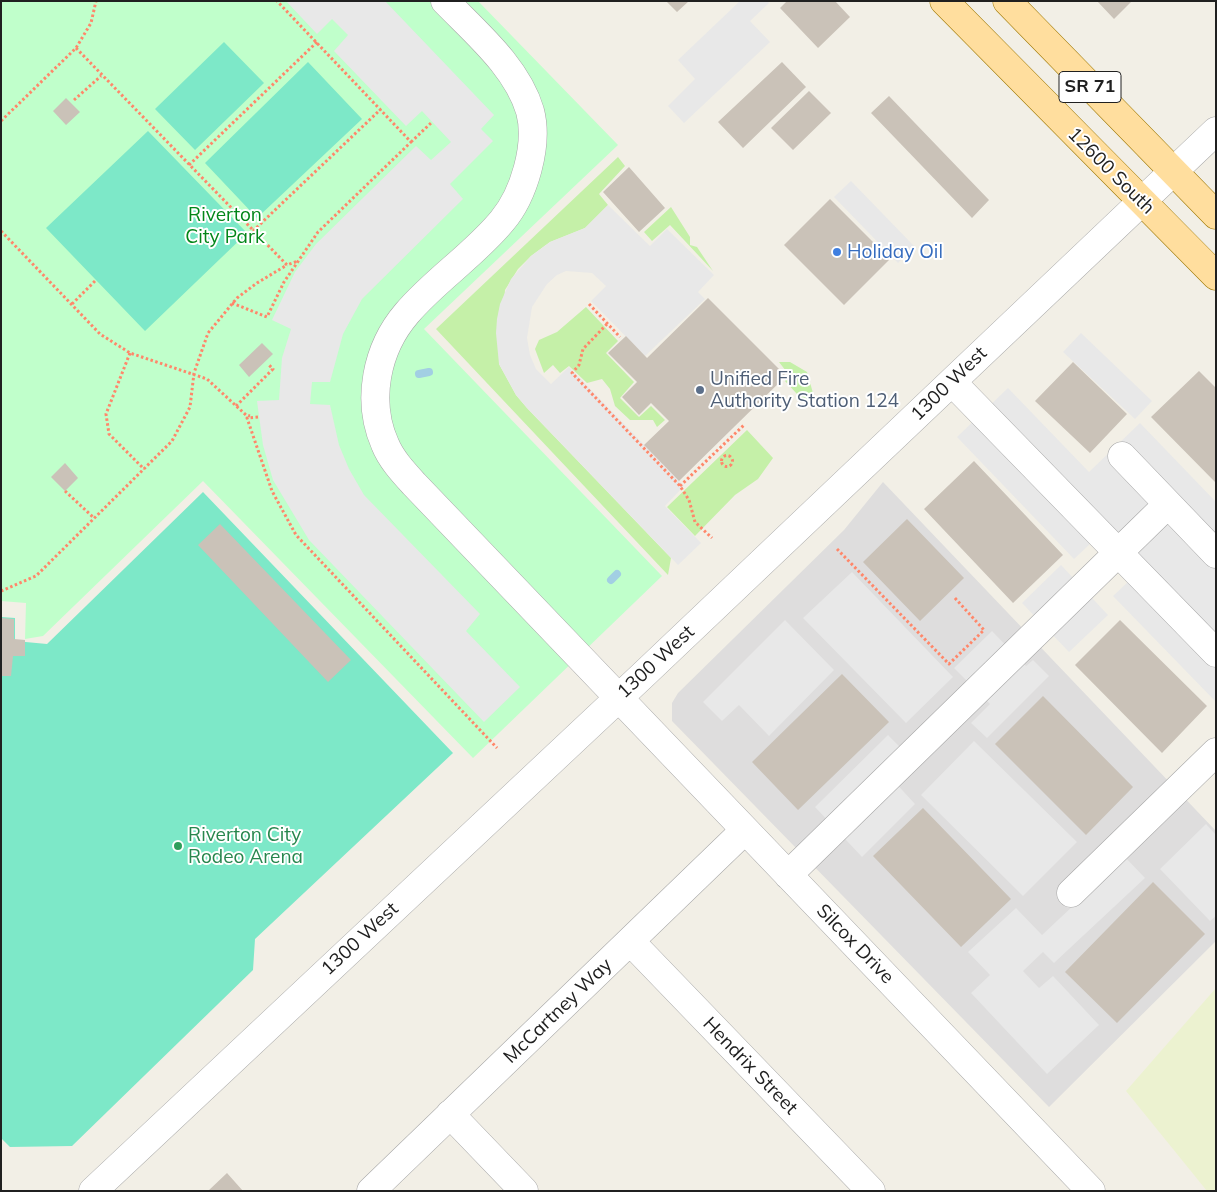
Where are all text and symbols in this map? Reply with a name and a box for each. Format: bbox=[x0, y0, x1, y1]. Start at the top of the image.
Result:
road number: SR 71 bbox=[1059, 72, 1121, 102]
street label: 12600 South bbox=[1063, 123, 1159, 219]
park label: Riverton City Park bbox=[185, 204, 265, 248]
place label: Holiday Oil bbox=[847, 241, 943, 263]
marker: Holiday Oil bbox=[831, 246, 843, 258]
street label: 1300 West bbox=[906, 342, 992, 426]
place label: Unified Fire Authority Station 124 bbox=[710, 368, 899, 412]
marker: Unified Fire Authority Station 124 bbox=[694, 384, 706, 396]
street label: 1300 West bbox=[613, 621, 699, 703]
place label: Riverton City Rodeo Arena bbox=[188, 824, 303, 868]
marker: Riverton City Rodeo Arena bbox=[172, 840, 184, 852]
street label: 1300 West bbox=[317, 898, 403, 980]
street label: Silcox Drive bbox=[811, 899, 899, 989]
street label: McCartney Way bbox=[499, 954, 617, 1068]
street label: Hendrix Street bbox=[698, 1013, 802, 1119]

